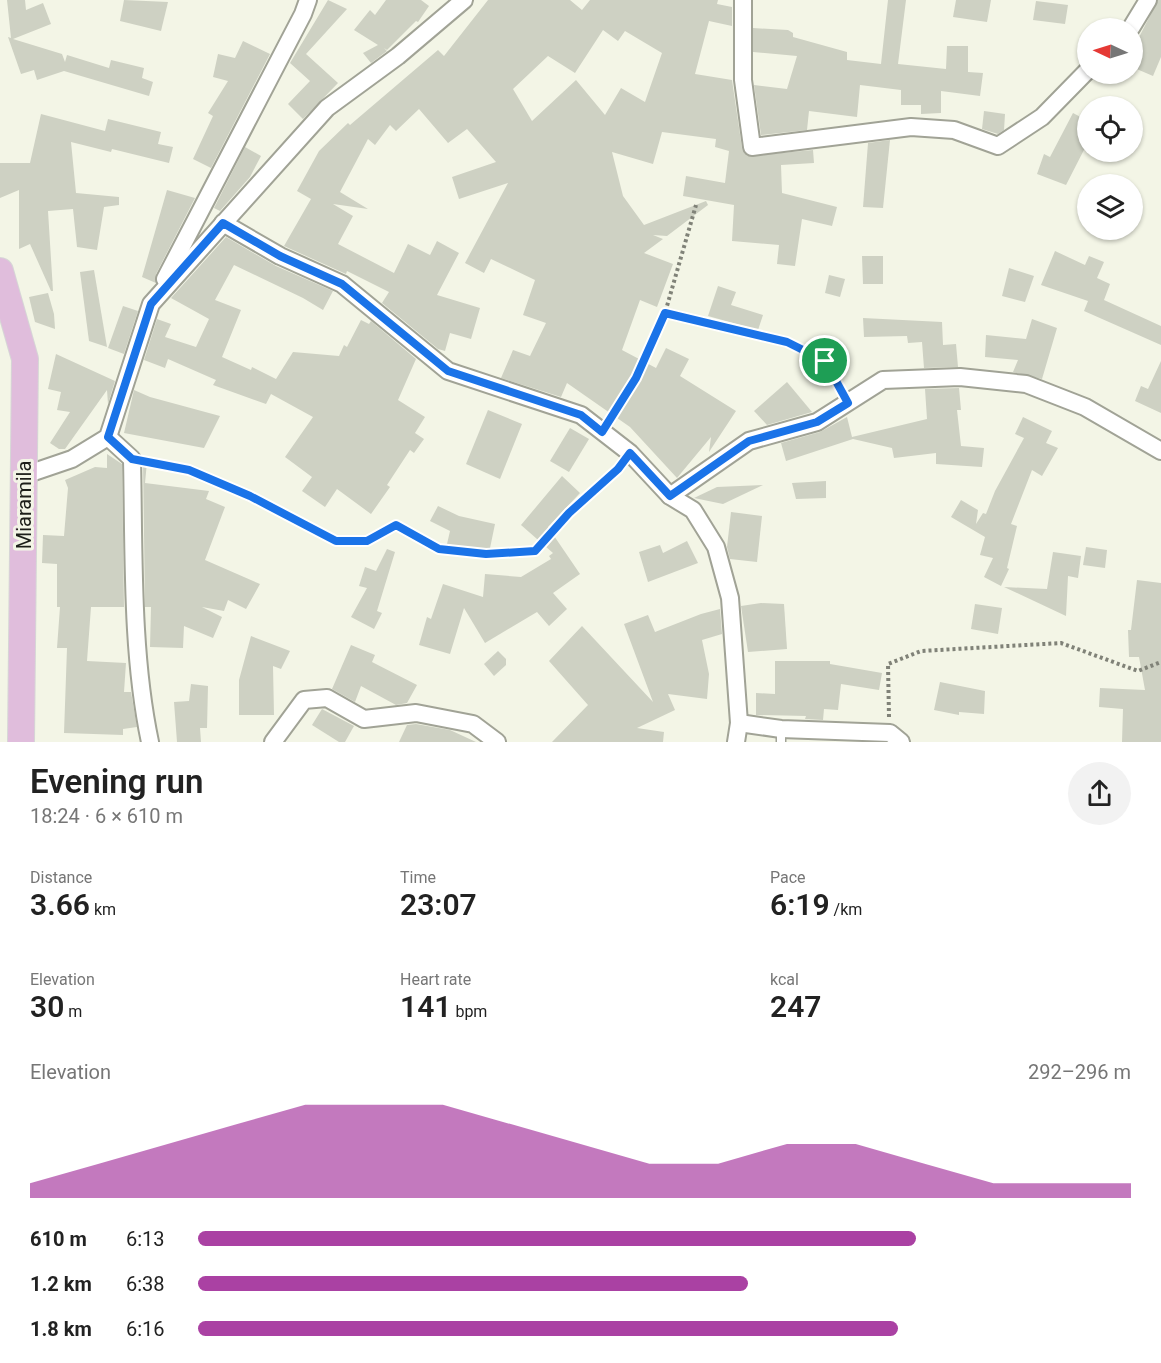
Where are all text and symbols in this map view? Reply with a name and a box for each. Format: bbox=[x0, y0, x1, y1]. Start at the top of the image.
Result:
north arrow bbox=[1077, 18, 1143, 84]
map controls bbox=[1077, 18, 1143, 240]
button: locate bbox=[1077, 96, 1143, 162]
button: layers bbox=[1077, 174, 1143, 240]
pin bbox=[799, 335, 850, 386]
icon: arrive bbox=[808, 344, 841, 377]
street label: Miaramila bbox=[12, 461, 36, 549]
text: Evening run bbox=[30, 762, 203, 801]
button: share bbox=[1068, 762, 1131, 825]
text: 18:24 · 6 × 610 m bbox=[30, 804, 183, 828]
text: Distance bbox=[30, 868, 92, 887]
text: Time bbox=[400, 868, 436, 887]
text: Pace bbox=[770, 868, 806, 887]
text: 3.66 bbox=[30, 887, 90, 922]
text: 23:07 bbox=[400, 887, 477, 922]
text: 6:19 bbox=[770, 887, 830, 922]
text: km bbox=[90, 900, 116, 919]
text: /km bbox=[830, 900, 862, 919]
text: Elevation bbox=[30, 970, 95, 989]
text: Heart rate bbox=[400, 970, 471, 989]
text: kcal bbox=[770, 970, 799, 989]
text: 30 bbox=[30, 989, 64, 1024]
text: 141 bbox=[400, 989, 451, 1024]
text: 247 bbox=[770, 989, 821, 1024]
text: m bbox=[64, 1002, 82, 1021]
text: bpm bbox=[451, 1002, 487, 1021]
text: Elevation bbox=[30, 1060, 111, 1084]
text: 292–296 m bbox=[1028, 1060, 1131, 1084]
text: 610 m bbox=[30, 1227, 87, 1251]
text: 6:13 bbox=[126, 1227, 165, 1251]
text: 1.2 km bbox=[30, 1272, 92, 1296]
text: 6:38 bbox=[126, 1272, 165, 1296]
text: 1.8 km bbox=[30, 1317, 92, 1341]
text: 6:16 bbox=[126, 1317, 165, 1341]

